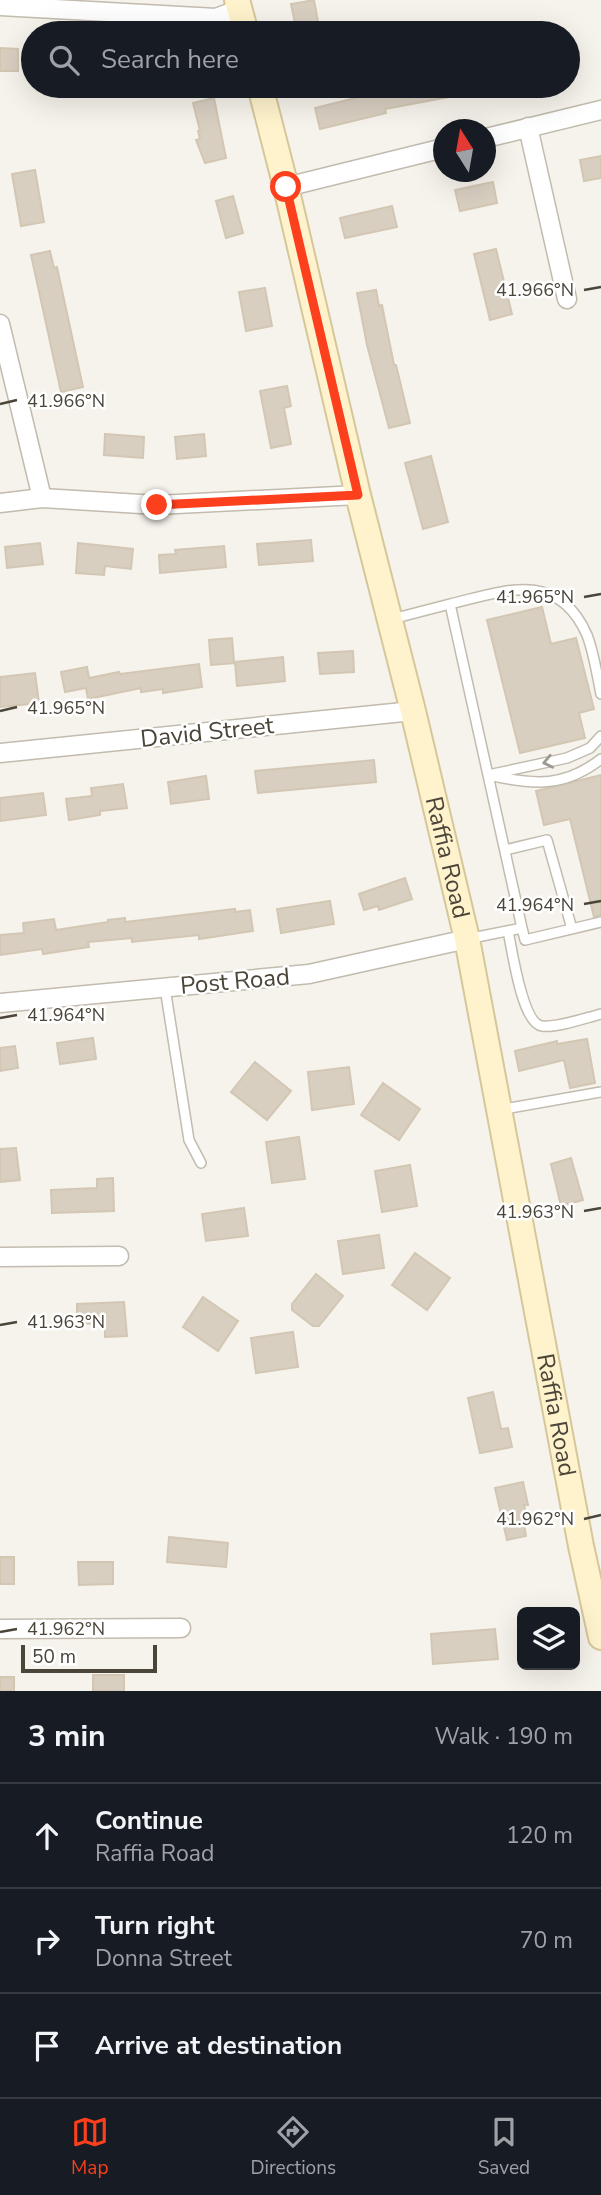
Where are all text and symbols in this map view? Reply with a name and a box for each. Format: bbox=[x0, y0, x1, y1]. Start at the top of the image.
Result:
search box bbox=[21, 21, 580, 98]
icon: search bbox=[45, 41, 83, 79]
text: Search here bbox=[101, 42, 239, 77]
north arrow bbox=[433, 119, 496, 182]
route start bbox=[270, 171, 301, 202]
text: 41.966°N bbox=[496, 278, 574, 302]
text: 41.966°N bbox=[27, 389, 105, 413]
route end bbox=[141, 489, 172, 520]
text: 41.965°N bbox=[496, 585, 574, 609]
text: 41.965°N bbox=[27, 696, 105, 720]
street label: David Street bbox=[139, 709, 276, 755]
one-way arrow bbox=[542, 754, 554, 768]
street label: Raffia Road bbox=[418, 793, 478, 922]
text: 41.964°N bbox=[496, 893, 574, 917]
street label: Post Road bbox=[179, 960, 291, 1002]
text: 41.964°N bbox=[27, 1003, 105, 1027]
text: 41.963°N bbox=[496, 1200, 574, 1224]
text: 41.963°N bbox=[27, 1310, 105, 1334]
street label: Raffia Road bbox=[529, 1351, 584, 1479]
text: 41.962°N bbox=[496, 1507, 574, 1531]
map controls bbox=[517, 1607, 580, 1670]
button: layers bbox=[517, 1607, 580, 1670]
text: 41.962°N bbox=[27, 1617, 105, 1641]
scale bar bbox=[21, 1642, 158, 1674]
text: 50 m bbox=[32, 1644, 76, 1670]
text: 3 min bbox=[28, 1716, 106, 1757]
text: Walk · 190 m bbox=[434, 1721, 573, 1752]
text: Continue bbox=[95, 1803, 203, 1838]
icon: ahead bbox=[28, 1817, 66, 1855]
text: 120 m bbox=[506, 1820, 573, 1851]
text: Raffia Road bbox=[95, 1838, 214, 1869]
text: Turn right bbox=[95, 1908, 214, 1943]
icon: right bbox=[28, 1922, 66, 1960]
text: 70 m bbox=[520, 1925, 573, 1956]
text: Donna Street bbox=[95, 1943, 232, 1974]
icon: arrive bbox=[28, 2027, 66, 2065]
text: Arrive at destination bbox=[95, 2028, 342, 2063]
tab: Map bbox=[71, 2113, 109, 2181]
tab: Directions bbox=[250, 2113, 336, 2181]
tab: Saved bbox=[478, 2113, 530, 2181]

